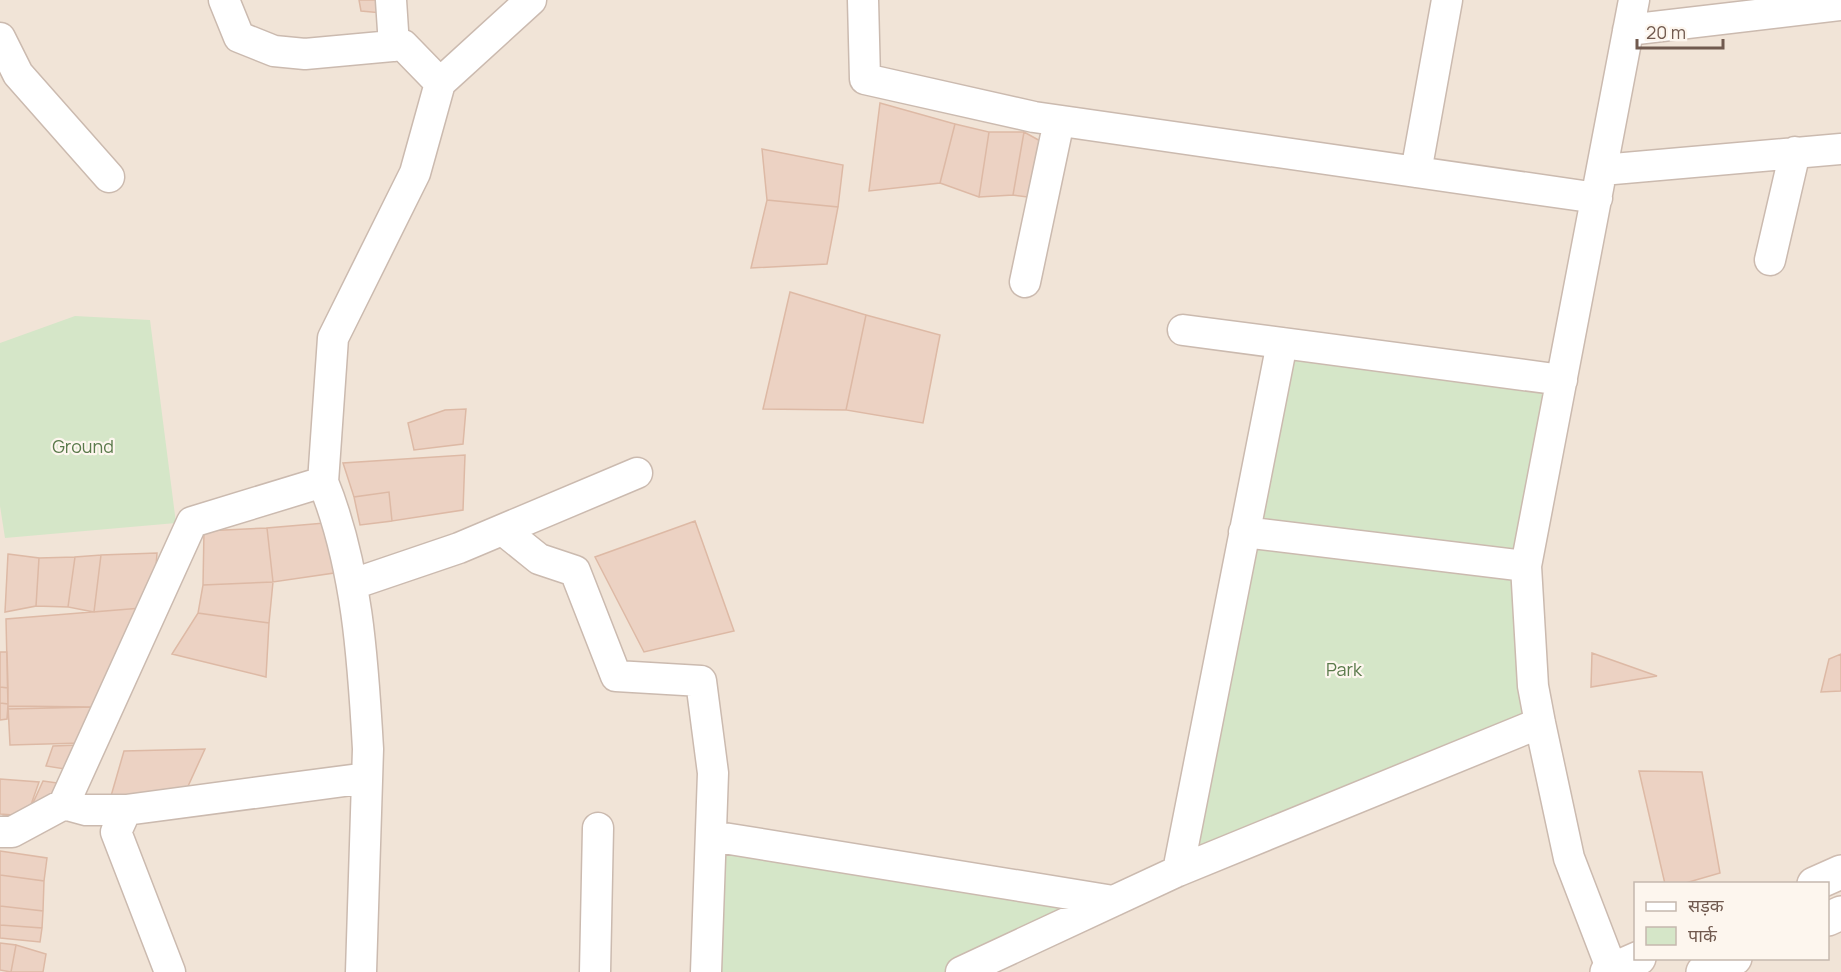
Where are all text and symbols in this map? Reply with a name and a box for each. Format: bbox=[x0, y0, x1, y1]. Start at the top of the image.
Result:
scale bar bbox=[1637, 12, 1722, 50]
text: 20 m bbox=[1646, 20, 1686, 44]
park label: Ground bbox=[52, 434, 114, 458]
park label: Park bbox=[1326, 657, 1363, 681]
legend bbox=[1634, 882, 1829, 960]
text: सड़क bbox=[1688, 893, 1725, 917]
text: पार्क bbox=[1688, 923, 1718, 947]

